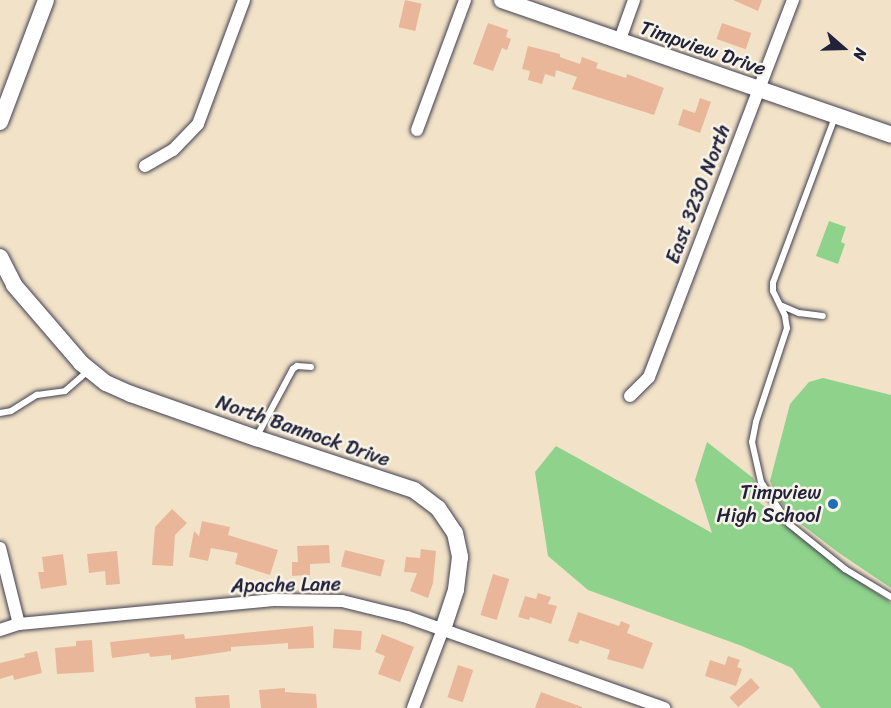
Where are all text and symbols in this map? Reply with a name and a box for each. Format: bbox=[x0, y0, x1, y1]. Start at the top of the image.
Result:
street label: Timpview Drive bbox=[637, 15, 769, 81]
north arrow bbox=[813, 18, 873, 78]
text: N bbox=[845, 44, 876, 64]
street label: East 3230 North bbox=[660, 121, 736, 267]
street label: North Bannock Drive bbox=[213, 390, 393, 472]
place label: Timpview High School bbox=[717, 480, 821, 527]
marker: Timpview High School bbox=[826, 497, 840, 511]
street label: Apache Lane bbox=[231, 572, 341, 598]

